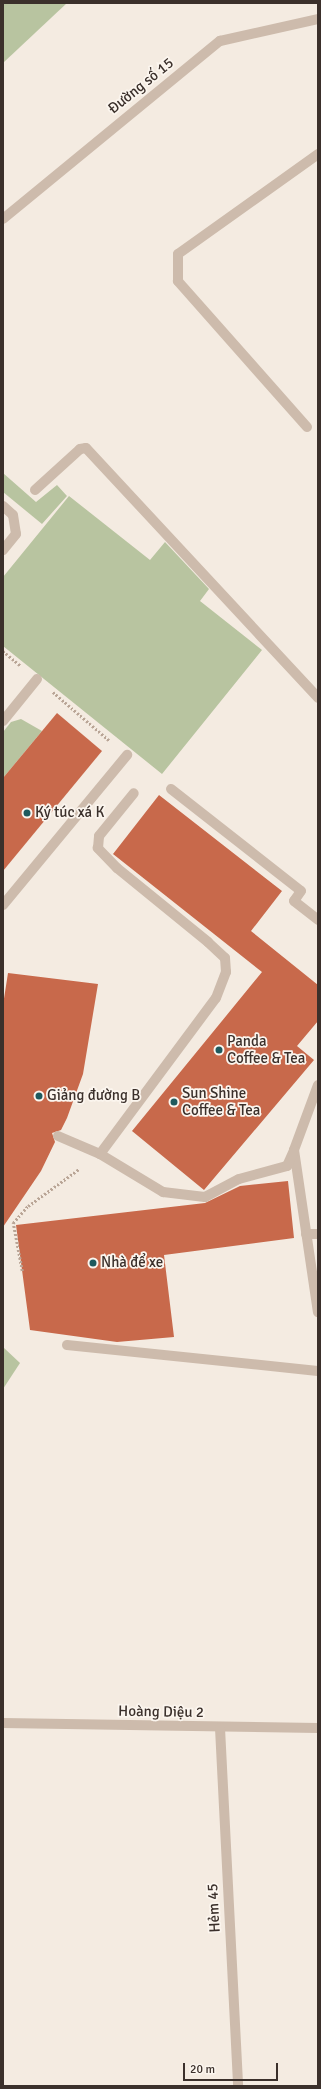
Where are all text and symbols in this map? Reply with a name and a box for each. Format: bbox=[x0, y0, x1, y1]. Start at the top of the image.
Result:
street label: Đường số 15 bbox=[105, 54, 177, 118]
place label: Ký túc xá K bbox=[35, 804, 104, 822]
marker: Ký túc xá K bbox=[22, 808, 32, 818]
place label: Panda Coffee & Tea bbox=[227, 1032, 305, 1067]
marker: Panda Coffee & Tea bbox=[214, 1045, 224, 1055]
place label: Sun Shine Coffee & Tea bbox=[182, 1084, 260, 1119]
place label: Giảng đường B bbox=[47, 1087, 140, 1105]
marker: Giảng đường B bbox=[34, 1091, 44, 1101]
marker: Sun Shine Coffee & Tea bbox=[169, 1097, 179, 1107]
place label: Nhà để xe bbox=[101, 1254, 163, 1272]
marker: Nhà để xe bbox=[88, 1258, 98, 1268]
street label: Hoàng Diệu 2 bbox=[118, 1702, 204, 1722]
street label: Hẻm 45 bbox=[204, 1883, 224, 1933]
scale bar bbox=[185, 2055, 280, 2081]
text: 20 m bbox=[190, 2062, 215, 2077]

